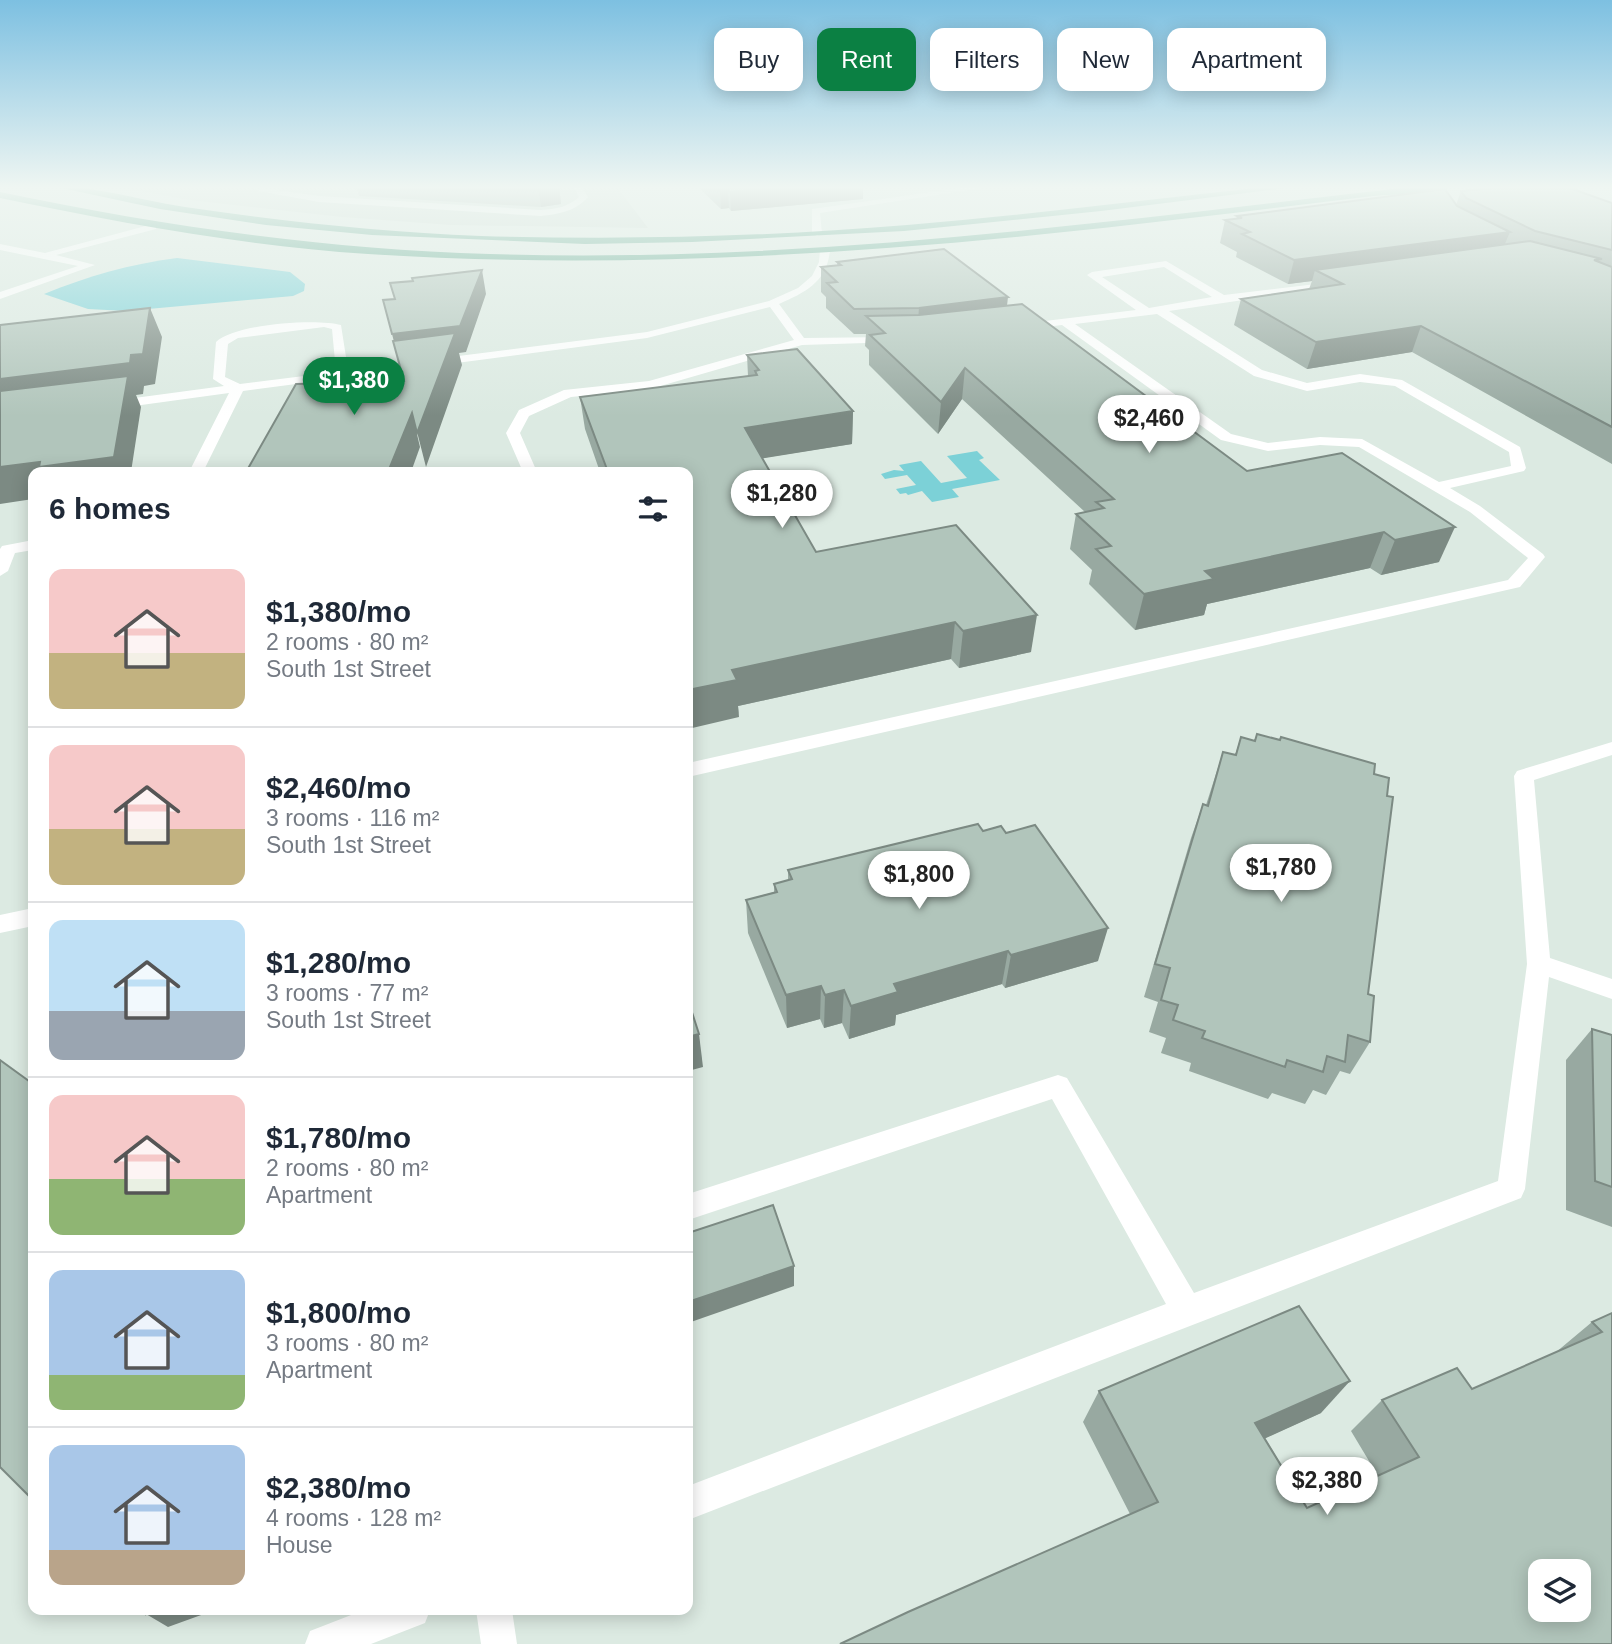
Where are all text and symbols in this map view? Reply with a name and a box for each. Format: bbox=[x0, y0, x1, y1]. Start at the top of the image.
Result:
chip: Buy bbox=[714, 28, 803, 91]
chip: Rent bbox=[817, 28, 916, 91]
chip: Filters bbox=[930, 28, 1043, 91]
chip: New bbox=[1057, 28, 1153, 91]
chip: Apartment bbox=[1167, 28, 1326, 91]
pin: $1,380 bbox=[297, 358, 411, 417]
text: $1,380 bbox=[319, 367, 389, 393]
pin: $2,460 bbox=[1092, 396, 1206, 455]
text: $2,460 bbox=[1114, 405, 1184, 431]
pin: $1,280 bbox=[725, 470, 839, 530]
text: $1,280 bbox=[747, 480, 817, 506]
icon: filters bbox=[634, 490, 672, 528]
text: 6 homes bbox=[49, 492, 171, 525]
text: $1,380/mo bbox=[266, 595, 411, 628]
icon: home bbox=[105, 597, 189, 681]
text: 2 rooms · 80 m² bbox=[266, 629, 428, 655]
text: South 1st Street bbox=[266, 656, 431, 682]
text: $2,460/mo bbox=[266, 771, 411, 804]
icon: home bbox=[105, 773, 189, 857]
text: 3 rooms · 116 m² bbox=[266, 805, 439, 831]
text: South 1st Street bbox=[266, 832, 431, 858]
pin: $1,780 bbox=[1224, 844, 1338, 904]
pin: $1,800 bbox=[862, 852, 976, 911]
text: $1,780 bbox=[1246, 854, 1316, 880]
text: $1,800 bbox=[884, 861, 954, 887]
text: $1,280/mo bbox=[266, 946, 411, 979]
icon: home bbox=[105, 948, 189, 1032]
text: 3 rooms · 77 m² bbox=[266, 980, 428, 1006]
text: South 1st Street bbox=[266, 1007, 431, 1033]
text: $1,780/mo bbox=[266, 1121, 411, 1154]
icon: home bbox=[105, 1123, 189, 1207]
text: 2 rooms · 80 m² bbox=[266, 1155, 428, 1181]
text: Apartment bbox=[266, 1182, 372, 1208]
text: $1,800/mo bbox=[266, 1296, 411, 1329]
icon: home bbox=[105, 1298, 189, 1382]
text: 3 rooms · 80 m² bbox=[266, 1330, 428, 1356]
text: Apartment bbox=[266, 1357, 372, 1383]
pin: $2,380 bbox=[1270, 1458, 1384, 1517]
text: $2,380 bbox=[1292, 1467, 1362, 1493]
text: $2,380/mo bbox=[266, 1471, 411, 1504]
icon: home bbox=[105, 1473, 189, 1557]
text: 4 rooms · 128 m² bbox=[266, 1505, 441, 1531]
text: House bbox=[266, 1532, 332, 1558]
map controls bbox=[1528, 1559, 1591, 1622]
button: layers bbox=[1528, 1559, 1591, 1622]

